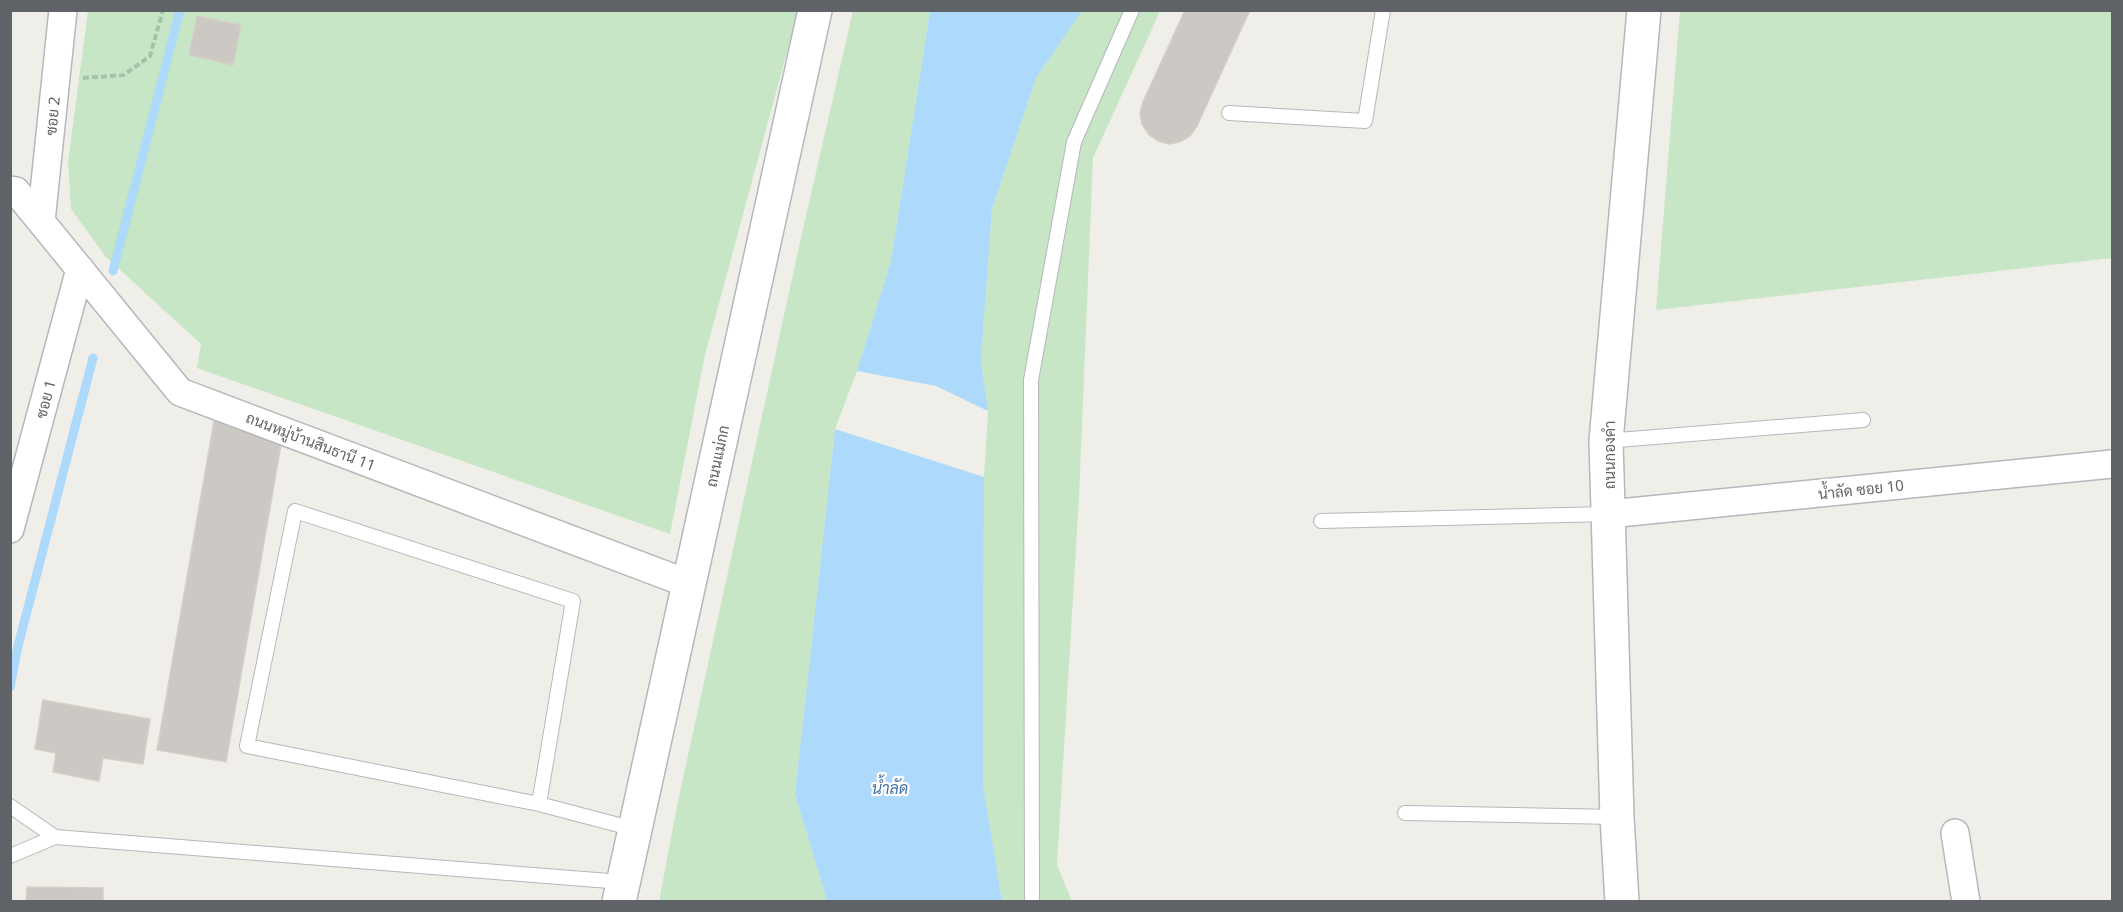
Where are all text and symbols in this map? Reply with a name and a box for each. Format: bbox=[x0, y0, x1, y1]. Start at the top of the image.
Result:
street label: ซอย 2 bbox=[40, 96, 64, 136]
street label: ซอย 1 bbox=[30, 378, 60, 420]
street label: ถนนหมู่บ้านสินธานี 11 bbox=[243, 407, 379, 476]
street label: ถนนกองคำ bbox=[1599, 421, 1619, 489]
street label: ถนนแม่กก bbox=[701, 423, 733, 489]
street label: น้ำลัด ซอย 10 bbox=[1817, 473, 1905, 503]
water label: น้ำลัด bbox=[872, 774, 908, 799]

